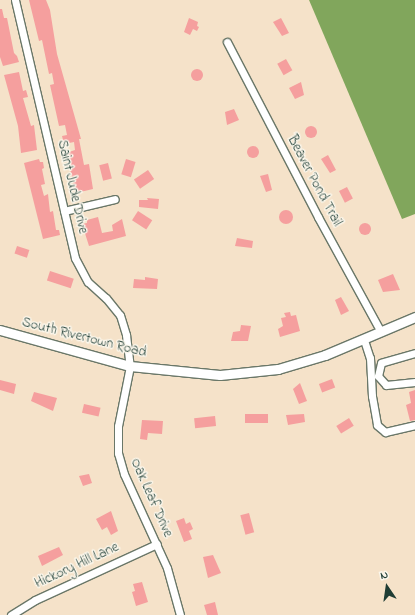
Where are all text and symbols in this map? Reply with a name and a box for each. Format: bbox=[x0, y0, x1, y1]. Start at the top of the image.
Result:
street label: Beaver Pond Trail bbox=[283, 133, 345, 229]
street label: Saint Jude Drive bbox=[53, 138, 91, 236]
street label: South Rivertown Road bbox=[20, 314, 148, 362]
street label: Oak Leaf Drive bbox=[126, 456, 176, 540]
street label: Hickory Hill Lane bbox=[32, 539, 122, 593]
north arrow bbox=[367, 567, 407, 607]
text: N bbox=[379, 567, 390, 584]

